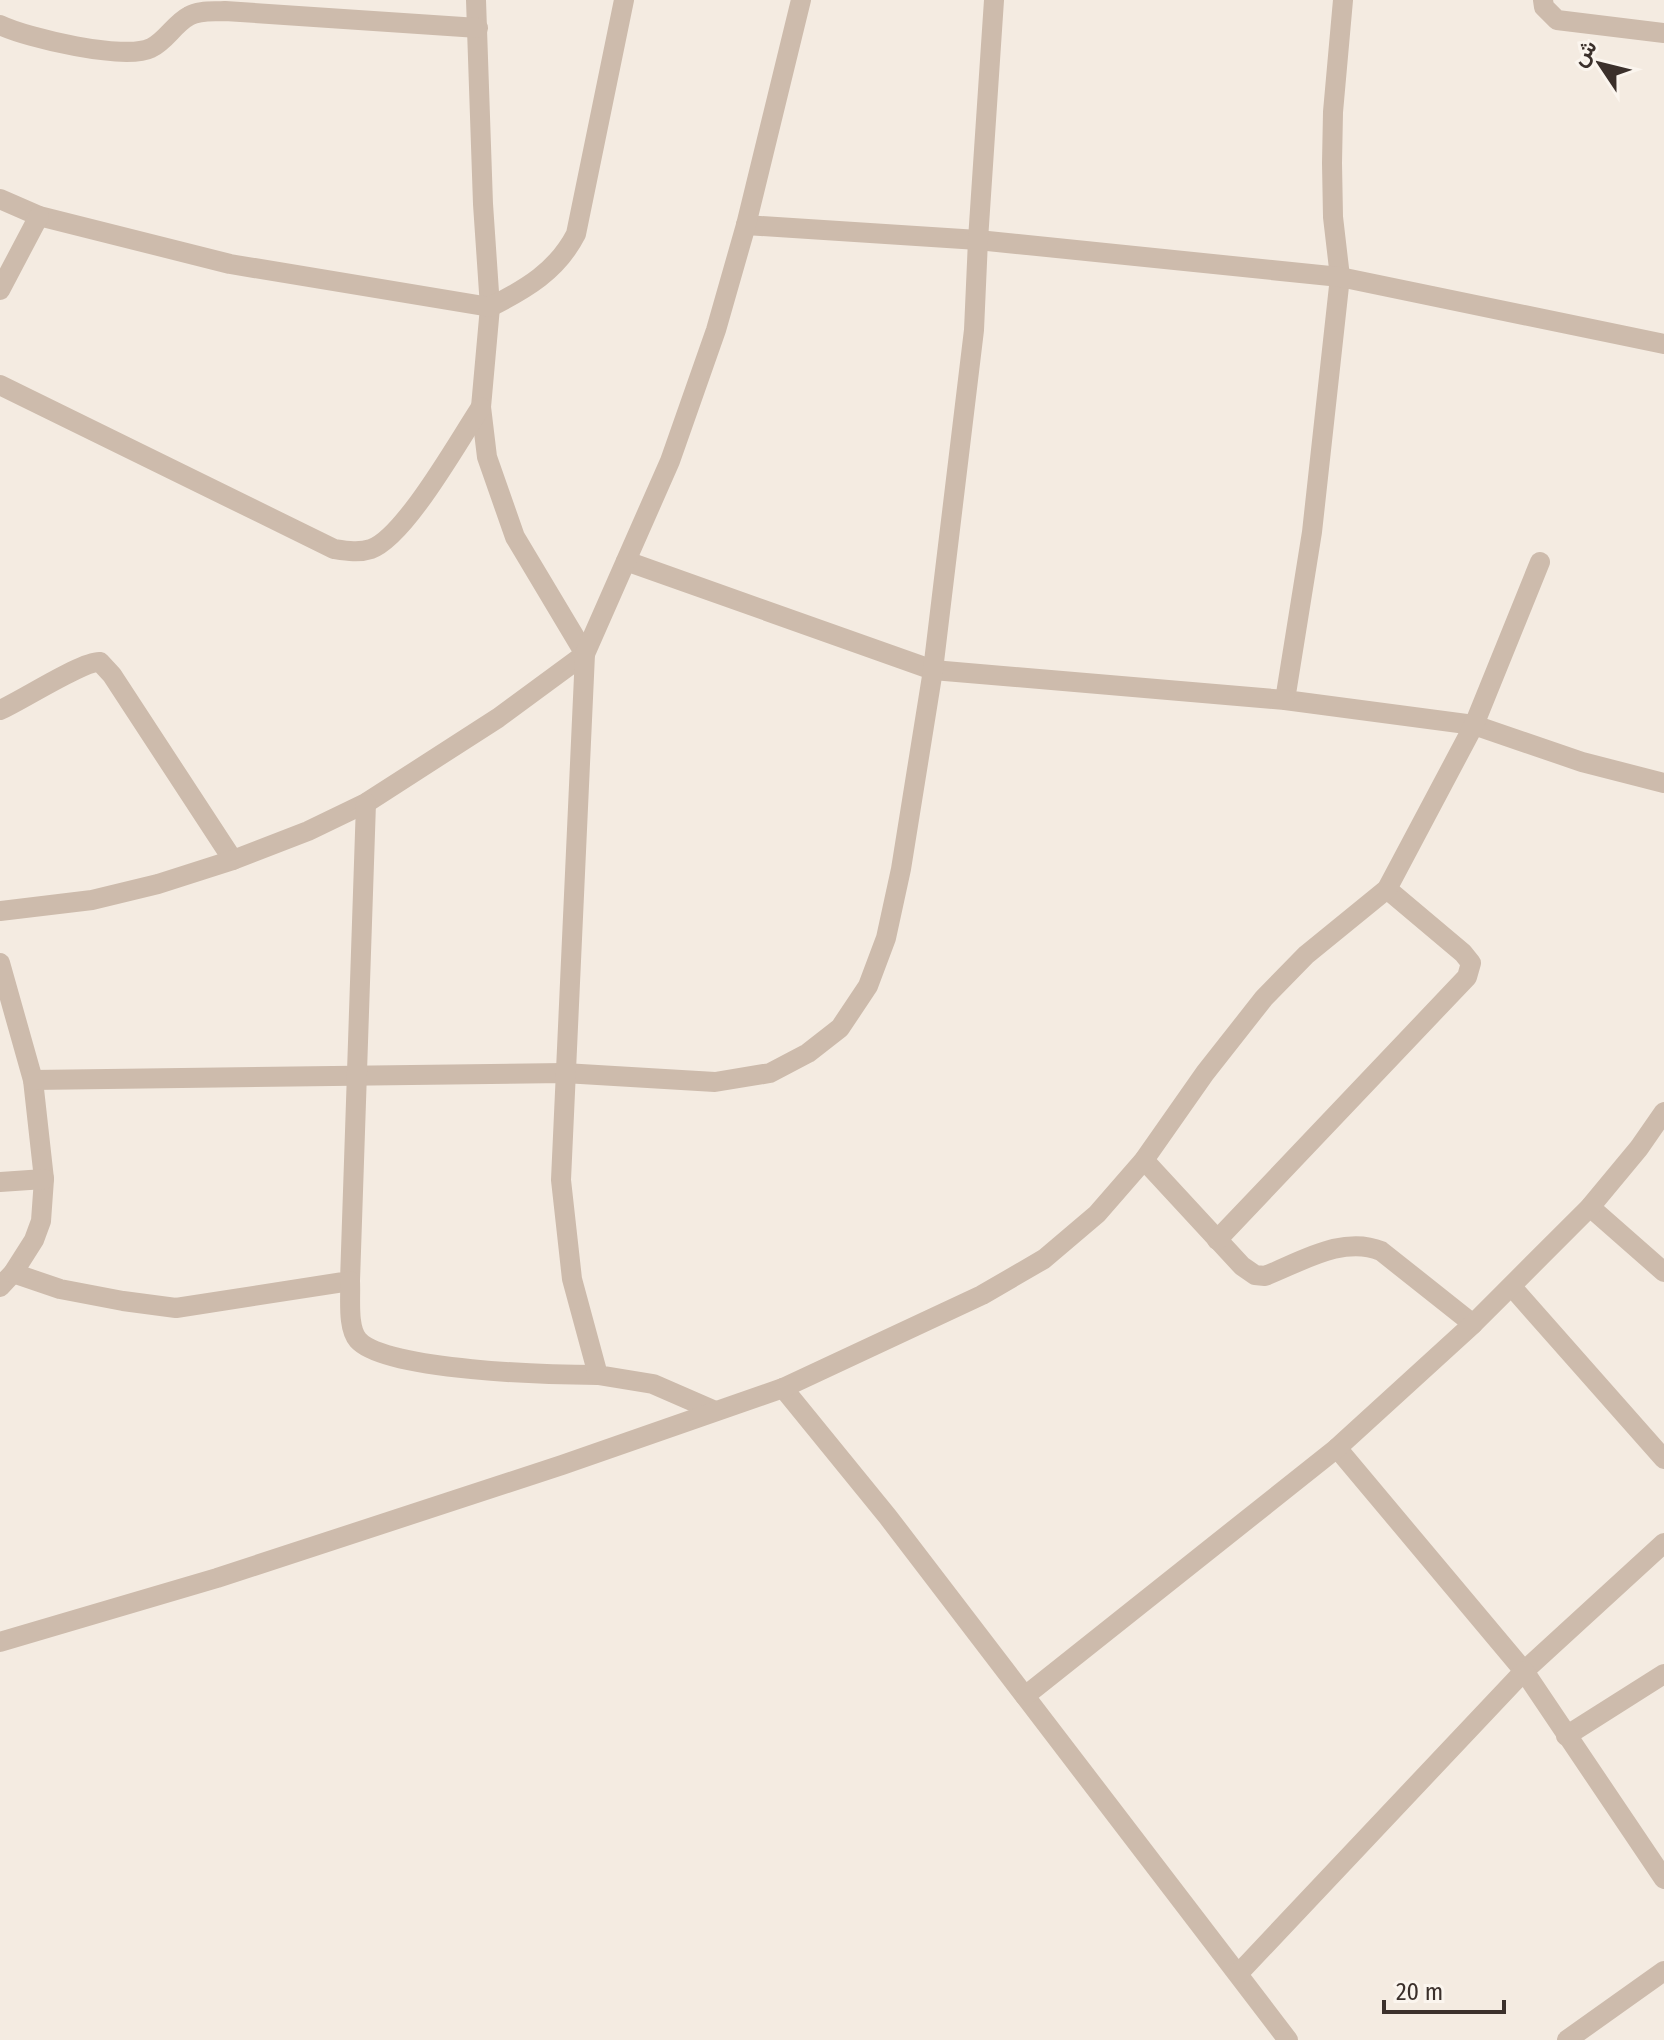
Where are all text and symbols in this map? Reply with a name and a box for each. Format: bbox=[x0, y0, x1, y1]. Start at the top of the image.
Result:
north arrow bbox=[1560, 24, 1640, 104]
text: ش bbox=[1565, 34, 1603, 71]
scale bar bbox=[1384, 1964, 1504, 2014]
text: 20 m bbox=[1396, 1978, 1443, 2006]

